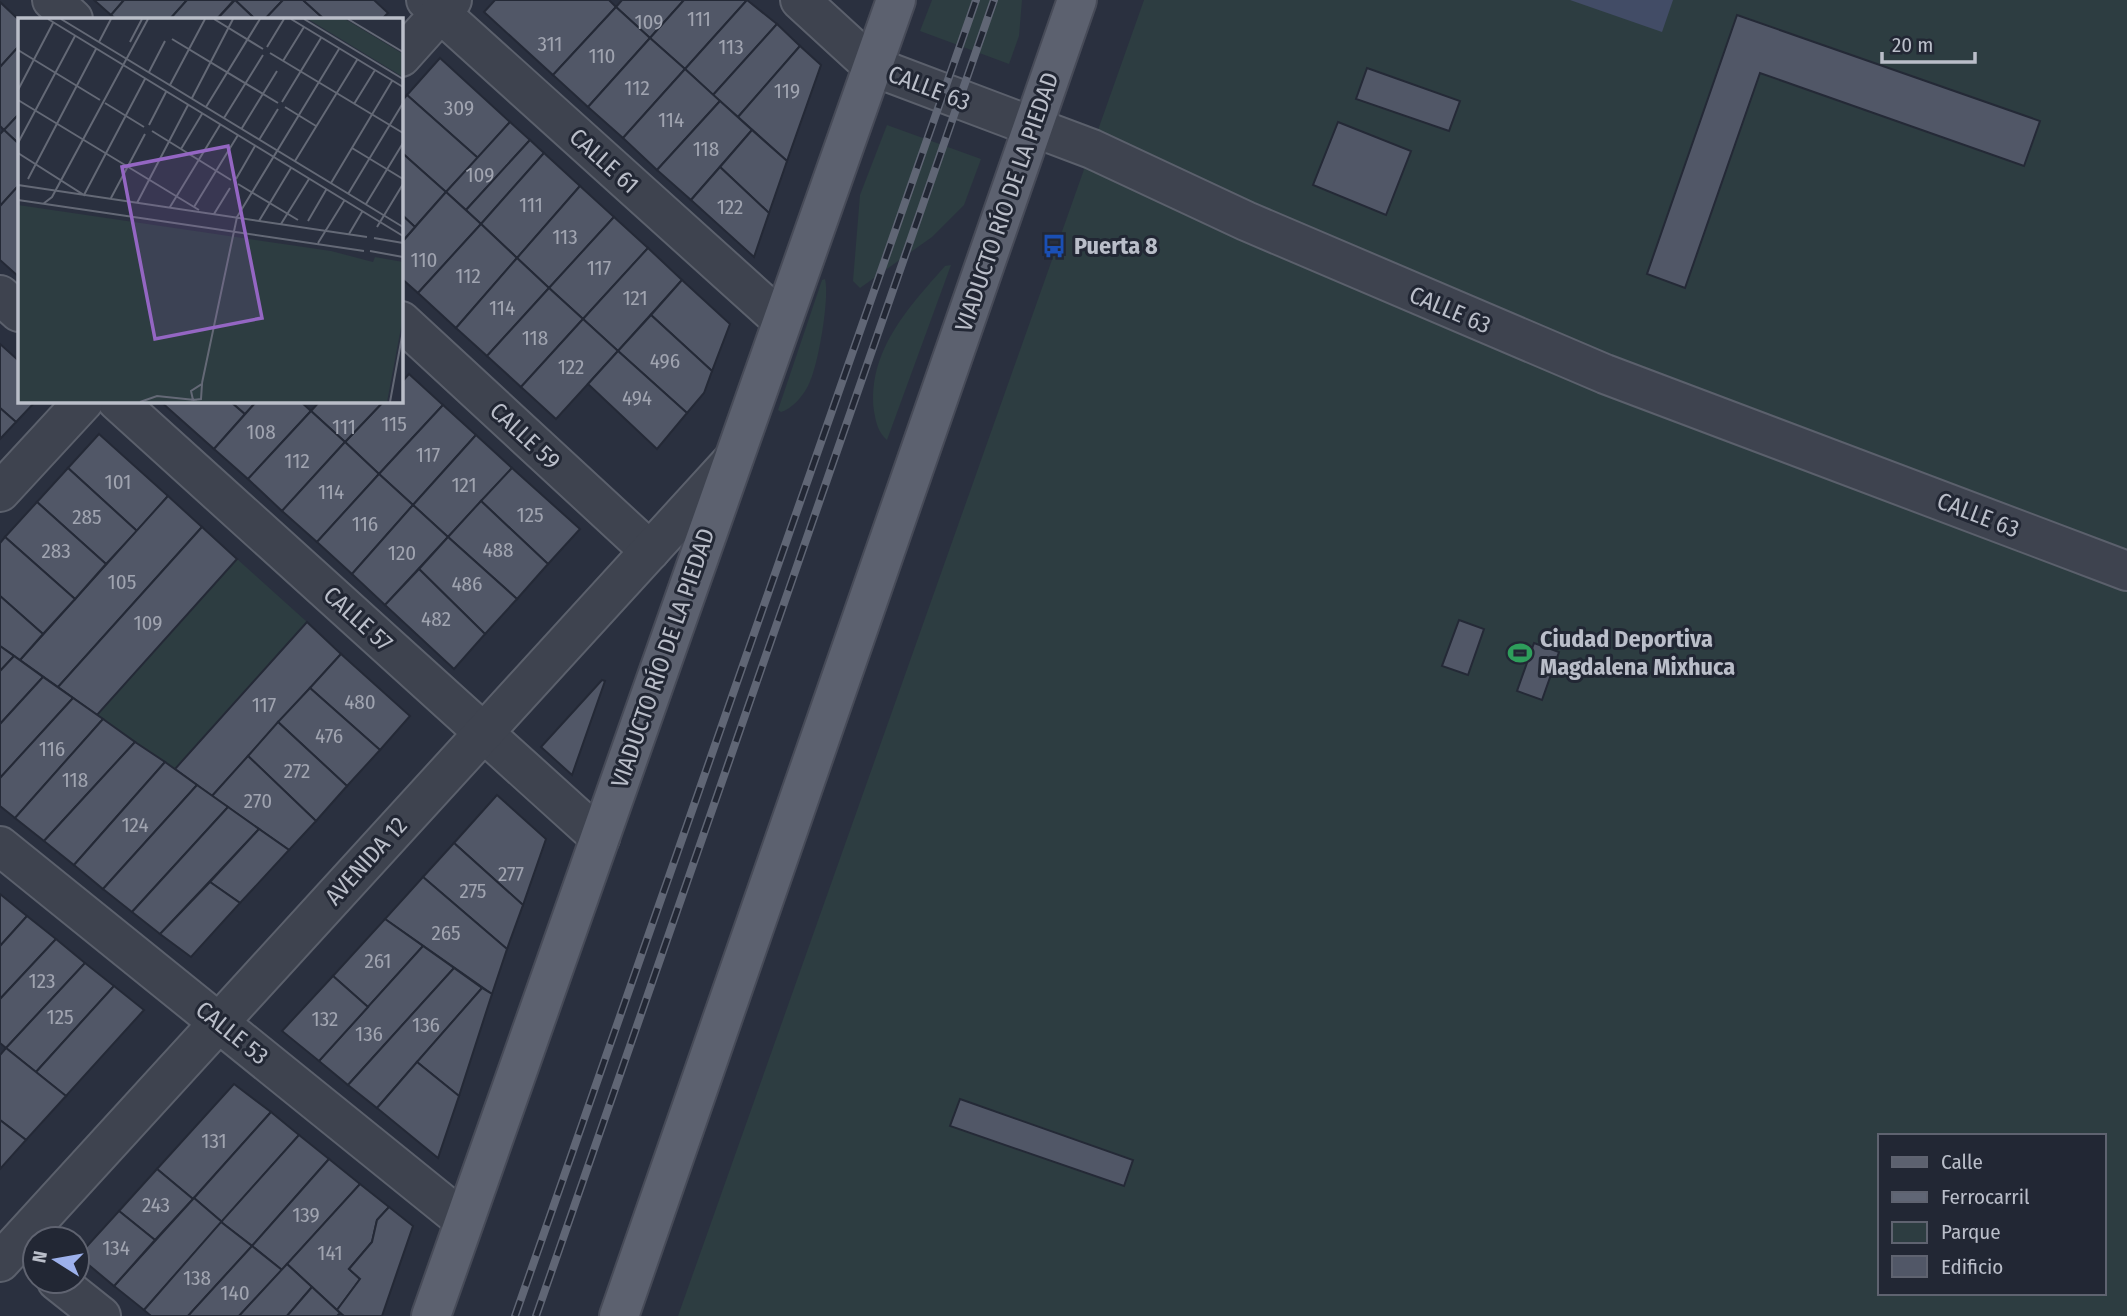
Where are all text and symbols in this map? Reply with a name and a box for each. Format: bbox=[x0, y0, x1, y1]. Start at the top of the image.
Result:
house number: 111 bbox=[687, 6, 711, 32]
house number: 109 bbox=[634, 9, 664, 35]
inset map bbox=[18, 18, 402, 402]
scale bar bbox=[1882, 21, 1975, 65]
house number: 311 bbox=[537, 31, 563, 57]
text: 20 m bbox=[1892, 32, 1933, 58]
house number: 113 bbox=[718, 34, 744, 60]
house number: 110 bbox=[588, 43, 616, 69]
street label: CALLE 63 bbox=[884, 60, 974, 116]
street label: VIADUCTO RÍO DE LA PIEDAD bbox=[948, 68, 1065, 335]
house number: 112 bbox=[624, 75, 650, 101]
house number: 119 bbox=[774, 78, 800, 104]
house number: 309 bbox=[444, 95, 474, 121]
house number: 114 bbox=[658, 107, 684, 133]
street label: CALLE 61 bbox=[564, 123, 644, 199]
house number: 118 bbox=[693, 136, 719, 162]
house number: 109 bbox=[465, 162, 495, 188]
house number: 111 bbox=[519, 192, 543, 218]
house number: 122 bbox=[717, 194, 743, 220]
house number: 113 bbox=[552, 224, 578, 250]
bus stop icon: Puerta 8 bbox=[1040, 232, 1068, 260]
place label: Puerta 8 bbox=[1074, 232, 1158, 260]
house number: 110 bbox=[410, 247, 438, 273]
house number: 117 bbox=[587, 255, 611, 281]
house number: 112 bbox=[455, 263, 481, 289]
street label: CALLE 63 bbox=[1405, 280, 1495, 340]
house number: 121 bbox=[622, 285, 648, 311]
house number: 114 bbox=[489, 295, 515, 321]
house number: 118 bbox=[522, 325, 548, 351]
house number: 496 bbox=[650, 348, 680, 374]
house number: 122 bbox=[558, 354, 584, 380]
house number: 494 bbox=[622, 385, 652, 411]
street label: CALLE 59 bbox=[484, 397, 566, 475]
house number: 115 bbox=[381, 411, 407, 437]
house number: 111 bbox=[332, 414, 356, 440]
house number: 108 bbox=[246, 419, 276, 445]
house number: 117 bbox=[416, 442, 440, 468]
house number: 112 bbox=[284, 448, 310, 474]
house number: 101 bbox=[105, 469, 131, 495]
house number: 121 bbox=[451, 472, 477, 498]
house number: 114 bbox=[318, 479, 344, 505]
street label: CALLE 63 bbox=[1933, 487, 2023, 543]
house number: 125 bbox=[516, 502, 544, 528]
house number: 285 bbox=[72, 504, 102, 530]
house number: 116 bbox=[352, 511, 378, 537]
street label: VIADUCTO RÍO DE LA PIEDAD bbox=[604, 524, 721, 791]
house number: 488 bbox=[482, 537, 514, 563]
house number: 283 bbox=[41, 538, 71, 564]
house number: 120 bbox=[388, 540, 416, 566]
house number: 105 bbox=[108, 569, 136, 595]
house number: 486 bbox=[451, 571, 483, 597]
street label: CALLE 57 bbox=[318, 581, 398, 657]
house number: 482 bbox=[421, 606, 451, 632]
house number: 109 bbox=[133, 610, 163, 636]
place label: Ciudad Deportiva Magdalena Mixhuca bbox=[1540, 625, 1735, 681]
sports icon: Ciudad Deportiva Magdalena Mixhuca bbox=[1506, 639, 1534, 667]
house number: 480 bbox=[344, 689, 376, 715]
house number: 117 bbox=[252, 692, 276, 718]
house number: 476 bbox=[315, 723, 343, 749]
house number: 116 bbox=[39, 736, 65, 762]
house number: 272 bbox=[284, 758, 310, 784]
house number: 118 bbox=[62, 767, 88, 793]
house number: 270 bbox=[244, 788, 272, 814]
street label: AVENIDA 12 bbox=[319, 811, 413, 911]
house number: 124 bbox=[121, 812, 149, 838]
house number: 277 bbox=[498, 861, 524, 887]
house number: 275 bbox=[460, 878, 486, 904]
house number: 265 bbox=[431, 920, 461, 946]
house number: 261 bbox=[365, 948, 391, 974]
house number: 123 bbox=[29, 968, 55, 994]
street label: CALLE 53 bbox=[190, 995, 274, 1071]
house number: 125 bbox=[46, 1004, 74, 1030]
house number: 132 bbox=[312, 1006, 338, 1032]
house number: 136 bbox=[412, 1012, 440, 1038]
house number: 136 bbox=[355, 1021, 383, 1047]
house number: 131 bbox=[201, 1128, 227, 1154]
legend bbox=[1878, 1134, 2106, 1295]
text: Calle bbox=[1941, 1149, 1983, 1175]
text: Ferrocarril bbox=[1941, 1184, 2030, 1210]
house number: 243 bbox=[142, 1192, 170, 1218]
house number: 139 bbox=[292, 1202, 320, 1228]
text: Parque bbox=[1941, 1219, 2001, 1245]
north arrow bbox=[21, 1225, 91, 1295]
house number: 134 bbox=[102, 1235, 130, 1261]
house number: 141 bbox=[317, 1240, 343, 1266]
text: N bbox=[27, 1249, 52, 1265]
text: Edificio bbox=[1941, 1254, 2003, 1280]
house number: 138 bbox=[183, 1265, 211, 1291]
house number: 140 bbox=[220, 1280, 250, 1306]

